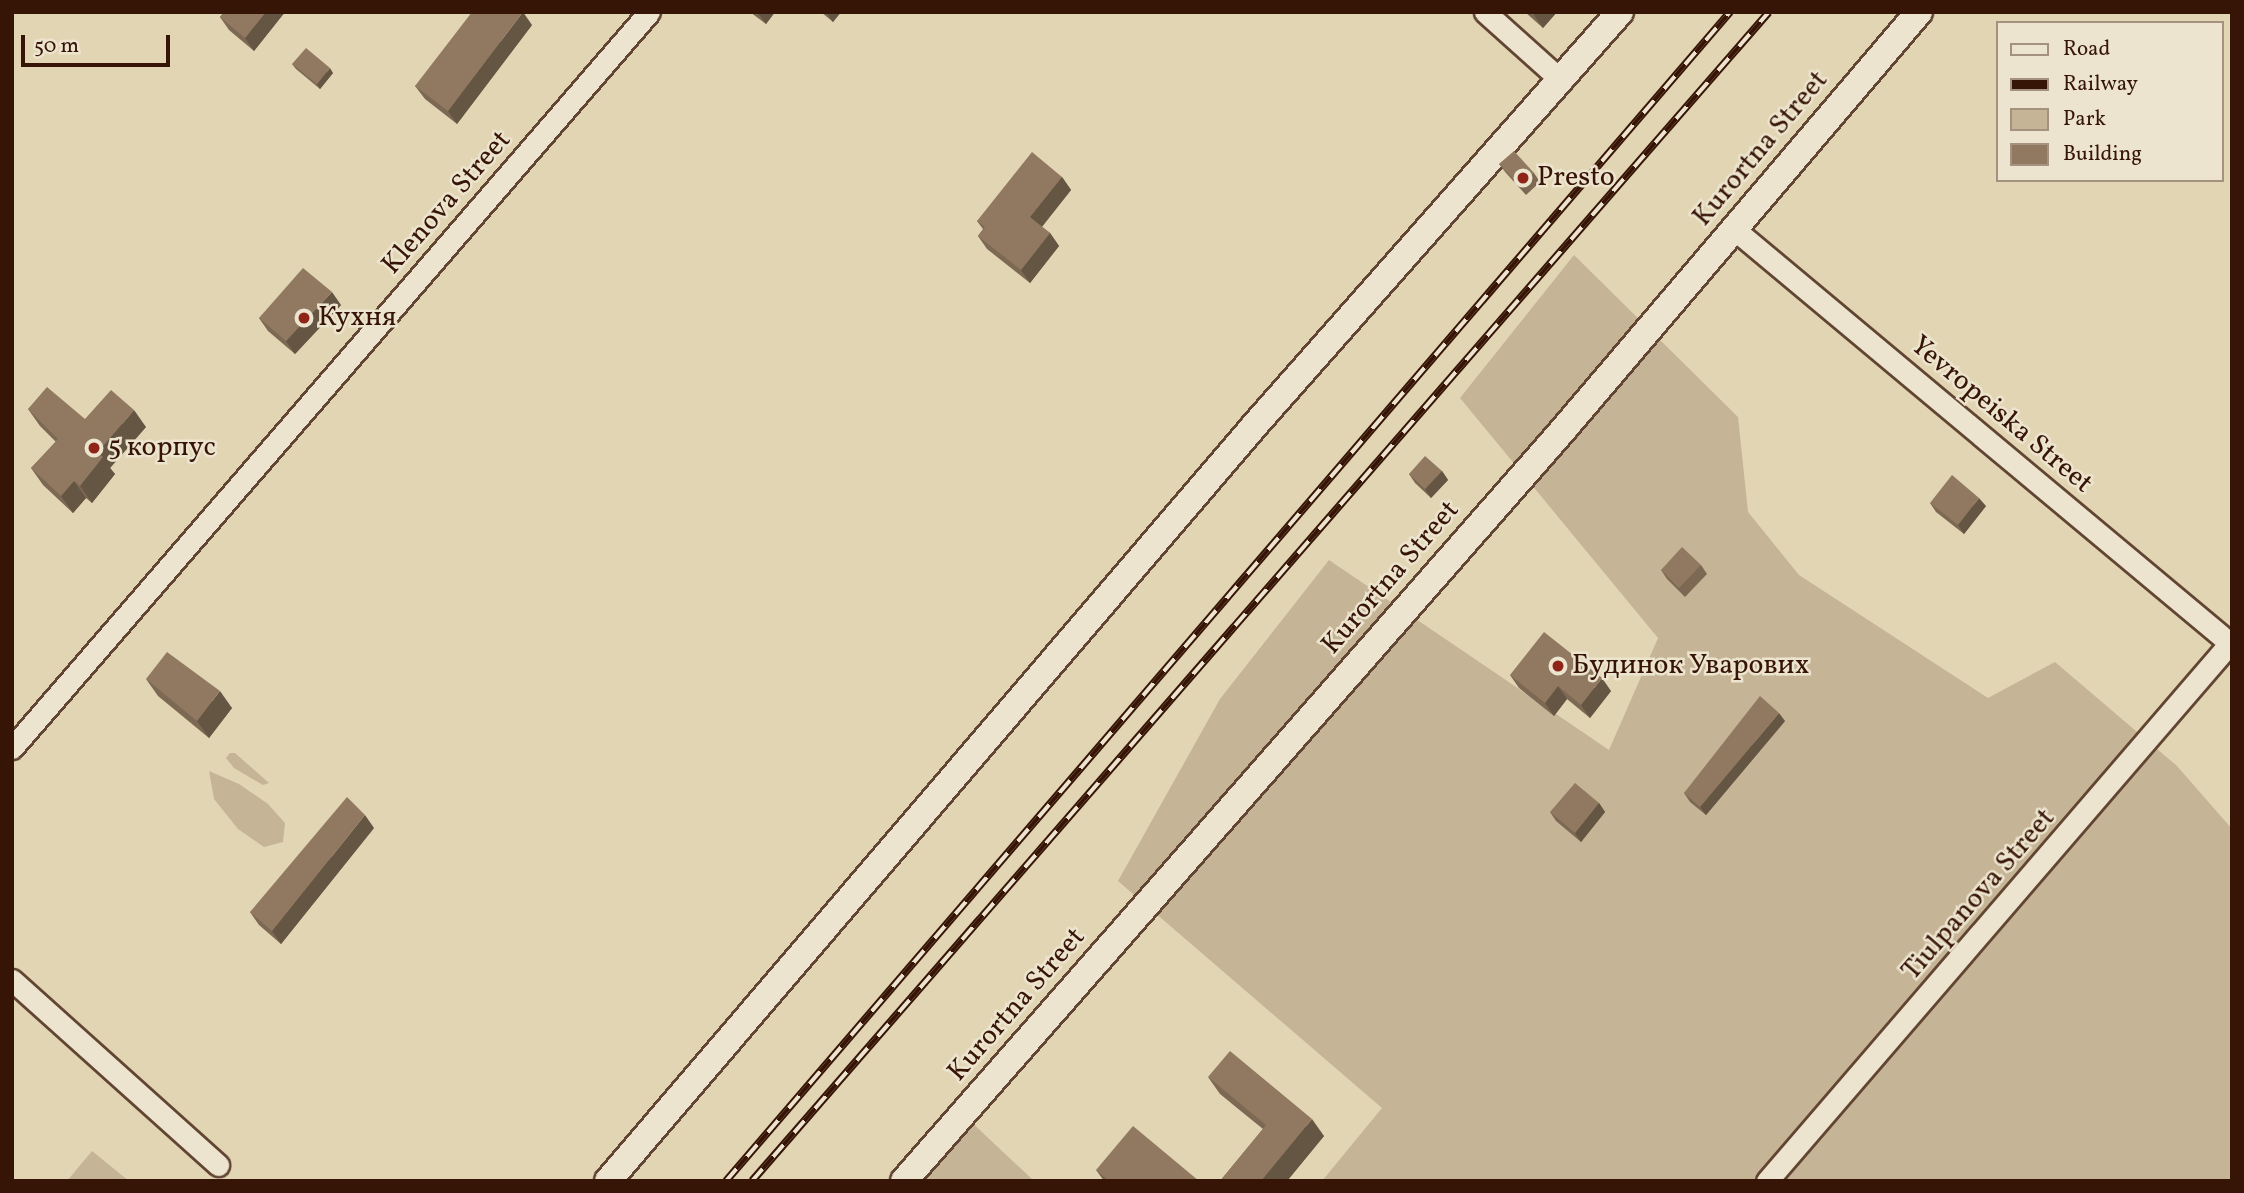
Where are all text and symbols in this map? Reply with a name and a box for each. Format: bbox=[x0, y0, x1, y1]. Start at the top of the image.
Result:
scale bar bbox=[24, 21, 173, 65]
legend bbox=[1996, 21, 2223, 182]
text: 50 m bbox=[34, 32, 79, 61]
text: Road bbox=[2063, 35, 2110, 64]
street label: Kurortna Street bbox=[1686, 64, 1836, 234]
text: Railway bbox=[2063, 70, 2138, 99]
text: Park bbox=[2063, 105, 2106, 134]
street label: Klenova Street bbox=[375, 124, 519, 282]
text: Building bbox=[2063, 140, 2142, 169]
place label: Presto bbox=[1537, 161, 1615, 195]
marker: Presto bbox=[1515, 170, 1531, 186]
place label: Кухня bbox=[318, 301, 396, 335]
marker: Кухня bbox=[296, 310, 312, 326]
street label: Yevropeiska Street bbox=[1903, 329, 2099, 501]
place label: 5 корпус bbox=[108, 431, 216, 465]
marker: 5 корпус bbox=[86, 440, 102, 456]
street label: Kurortna Street bbox=[1315, 494, 1467, 662]
place label: Будинок Уварових bbox=[1572, 649, 1809, 683]
marker: Будинок Уварових bbox=[1550, 658, 1566, 674]
street label: Tiulpanova Street bbox=[1895, 802, 2063, 988]
street label: Kurortna Street bbox=[941, 921, 1093, 1089]

